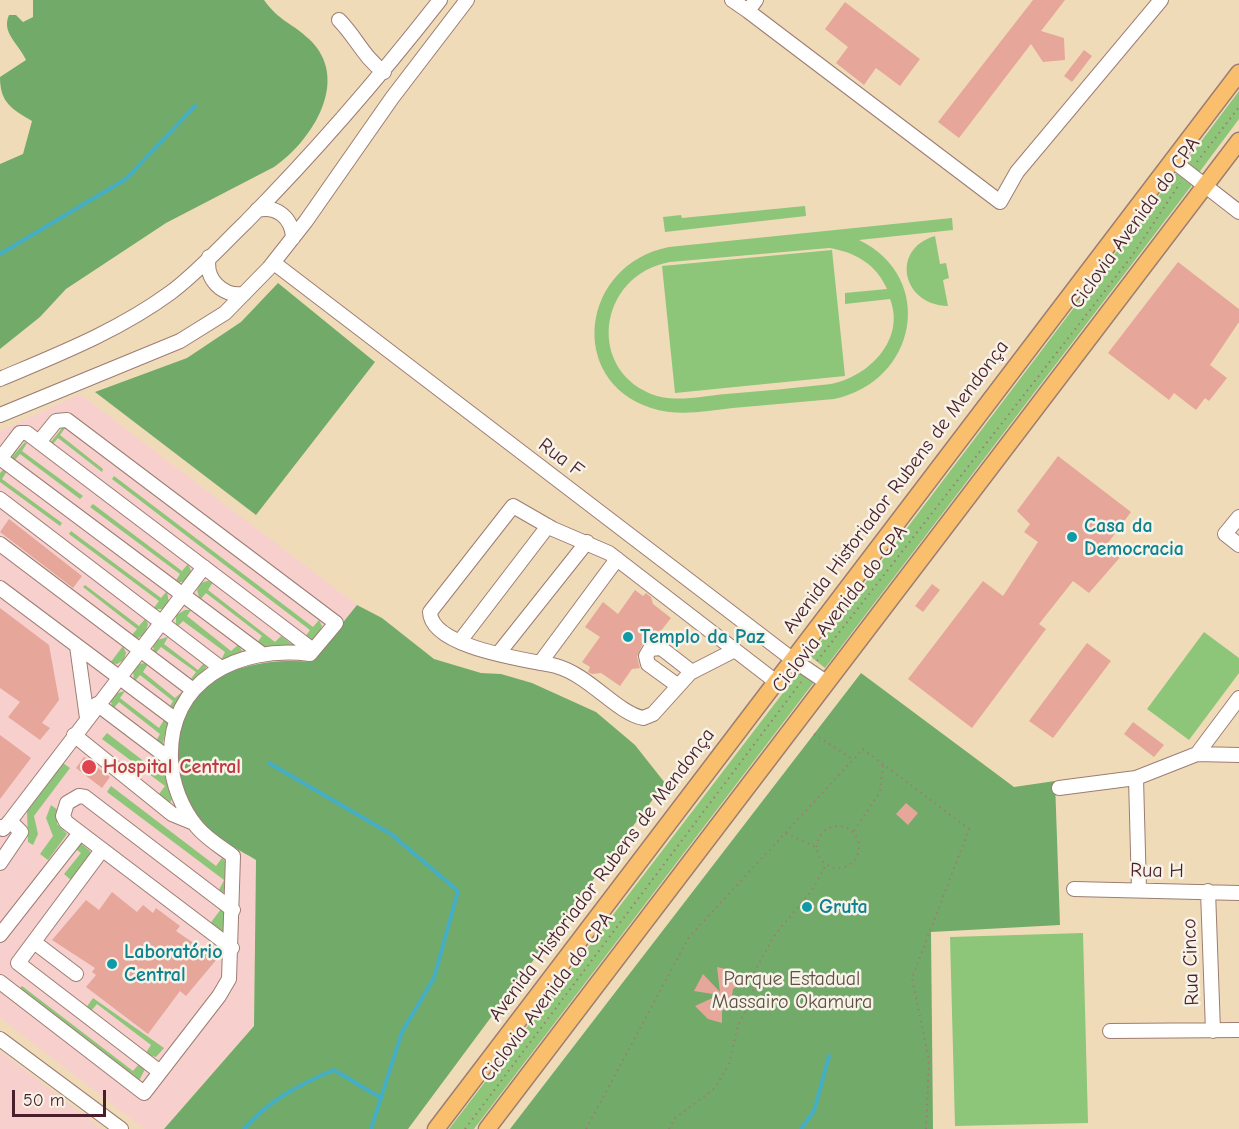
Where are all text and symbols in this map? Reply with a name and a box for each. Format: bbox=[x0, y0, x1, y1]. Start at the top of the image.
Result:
street label: Ciclovia Avenida do CPA bbox=[1065, 133, 1205, 313]
street label: Avenida Historiador Rubens de Mendonça bbox=[778, 336, 1014, 638]
street label: Rua F bbox=[534, 433, 588, 483]
place label: Casa da Democracia bbox=[1084, 514, 1184, 561]
street label: Ciclovia Avenida do CPA bbox=[767, 520, 913, 698]
marker: Casa da Democracia bbox=[1065, 530, 1079, 544]
place label: Templo da Paz bbox=[640, 625, 765, 649]
marker: Templo da Paz bbox=[621, 630, 635, 644]
street label: Avenida Historiador Rubens de Mendonça bbox=[484, 724, 720, 1026]
place label: Hospital Central bbox=[103, 755, 241, 779]
marker: Hospital Central bbox=[80, 758, 98, 776]
street label: Rua H bbox=[1130, 859, 1184, 883]
place label: Gruta bbox=[819, 895, 868, 919]
marker: Gruta bbox=[800, 900, 814, 914]
street label: Ciclovia Avenida do CPA bbox=[475, 907, 619, 1087]
street label: Rua Cinco bbox=[1177, 918, 1205, 1006]
place label: Laboratório Central bbox=[124, 940, 223, 987]
marker: Laboratório Central bbox=[105, 957, 119, 971]
park label: Parque Estadual Massairo Okamura bbox=[712, 967, 872, 1014]
scale bar bbox=[15, 1078, 110, 1116]
text: 50 m bbox=[23, 1090, 65, 1111]

